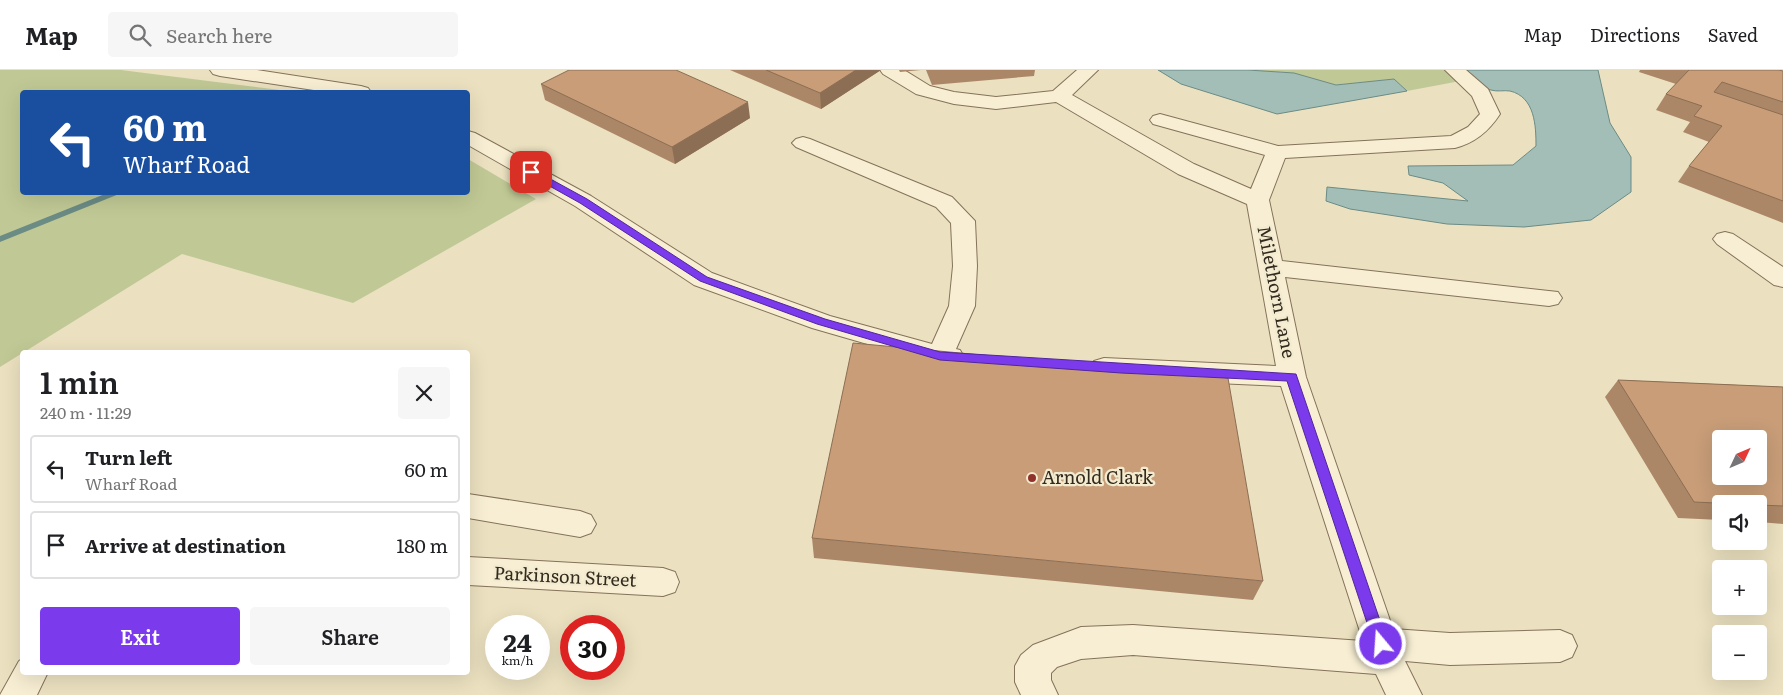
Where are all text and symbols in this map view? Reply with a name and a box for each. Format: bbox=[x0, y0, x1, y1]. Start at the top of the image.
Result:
search box bbox=[108, 12, 458, 57]
text: Map bbox=[25, 17, 78, 52]
icon: search bbox=[126, 21, 154, 49]
text: Search here bbox=[166, 21, 272, 49]
text: Map bbox=[1524, 21, 1562, 48]
text: Directions bbox=[1590, 21, 1680, 48]
text: Saved bbox=[1708, 21, 1758, 48]
text: 60 m bbox=[123, 100, 207, 152]
icon: left bbox=[40, 110, 105, 175]
text: Wharf Road bbox=[123, 147, 250, 180]
pin bbox=[510, 151, 552, 193]
icon: arrive bbox=[517, 158, 545, 186]
street label: Milethorn Lane bbox=[1251, 223, 1304, 360]
text: 1 min bbox=[40, 359, 119, 403]
button: close bbox=[398, 367, 450, 419]
text: 240 m · 11:29 bbox=[40, 400, 131, 424]
north arrow bbox=[1712, 430, 1768, 485]
map controls bbox=[1712, 430, 1767, 680]
text: Turn left bbox=[85, 443, 172, 471]
icon: left bbox=[42, 455, 70, 483]
text: 60 m bbox=[405, 455, 448, 483]
place label: Arnold Clark bbox=[1042, 463, 1154, 490]
text: Wharf Road bbox=[85, 471, 177, 495]
marker: Arnold Clark bbox=[1026, 472, 1038, 484]
button: sound bbox=[1712, 495, 1767, 550]
icon: arrive bbox=[42, 531, 70, 559]
text: Arrive at destination bbox=[85, 531, 286, 559]
text: 180 m bbox=[397, 531, 448, 559]
street label: Parkinson Street bbox=[493, 558, 638, 593]
button: + bbox=[1712, 560, 1767, 615]
button: Exit bbox=[40, 607, 240, 665]
button: Share bbox=[250, 607, 450, 665]
speed limit sign: 30 bbox=[560, 615, 625, 680]
position arrow bbox=[1354, 617, 1406, 669]
text: 24 bbox=[503, 623, 532, 660]
button: − bbox=[1712, 625, 1767, 680]
text: km/h bbox=[502, 651, 533, 669]

